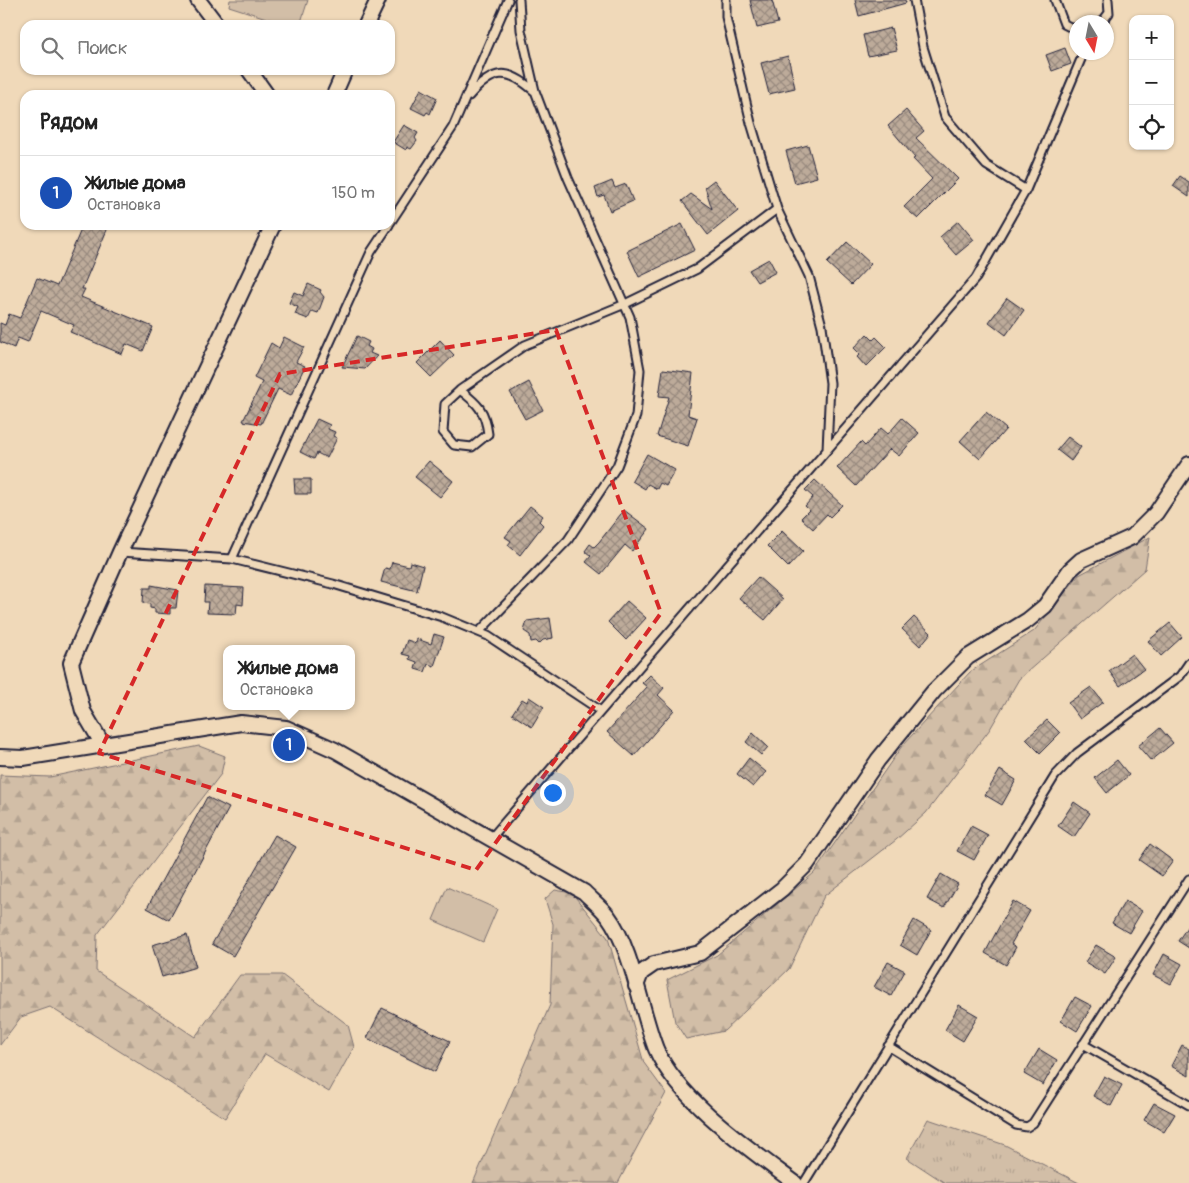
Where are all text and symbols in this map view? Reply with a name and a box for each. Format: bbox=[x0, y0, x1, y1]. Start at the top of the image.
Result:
north arrow bbox=[1069, 15, 1114, 60]
map controls bbox=[1129, 15, 1174, 150]
button: + bbox=[1129, 15, 1174, 60]
search box bbox=[20, 20, 395, 75]
icon: search bbox=[38, 34, 66, 62]
text: Поиск bbox=[78, 36, 128, 60]
button: − bbox=[1129, 60, 1174, 105]
button: locate bbox=[1129, 105, 1174, 150]
text: Рядом bbox=[40, 109, 98, 136]
text: Жилые дома bbox=[87, 171, 186, 195]
text: 1 bbox=[53, 183, 59, 203]
text: 150 m bbox=[331, 183, 375, 203]
text: Остановка bbox=[87, 195, 161, 215]
popup bbox=[223, 645, 355, 710]
text: Жилые дома bbox=[240, 656, 338, 680]
text: Остановка bbox=[240, 680, 313, 700]
pin: 1 bbox=[273, 726, 305, 764]
your location bbox=[540, 780, 566, 806]

